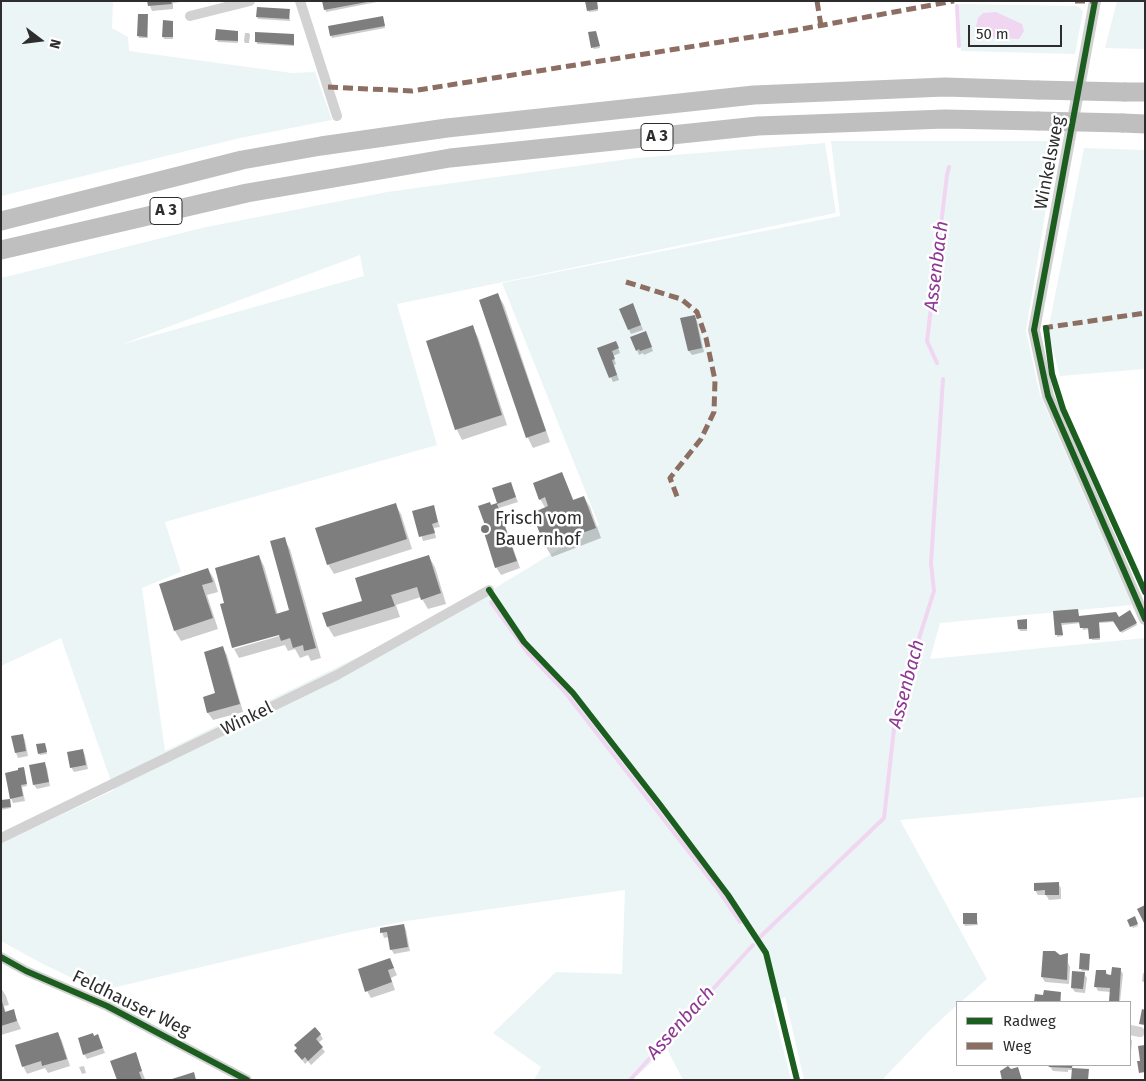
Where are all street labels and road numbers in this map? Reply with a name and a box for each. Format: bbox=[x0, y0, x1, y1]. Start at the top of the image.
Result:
street label: Winkelsweg bbox=[1030, 114, 1070, 212]
road number: A 3 bbox=[641, 124, 673, 150]
road number: A 3 bbox=[150, 198, 182, 225]
street label: Winkel bbox=[218, 697, 276, 741]
street label: Feldhauser Weg bbox=[68, 966, 194, 1042]

